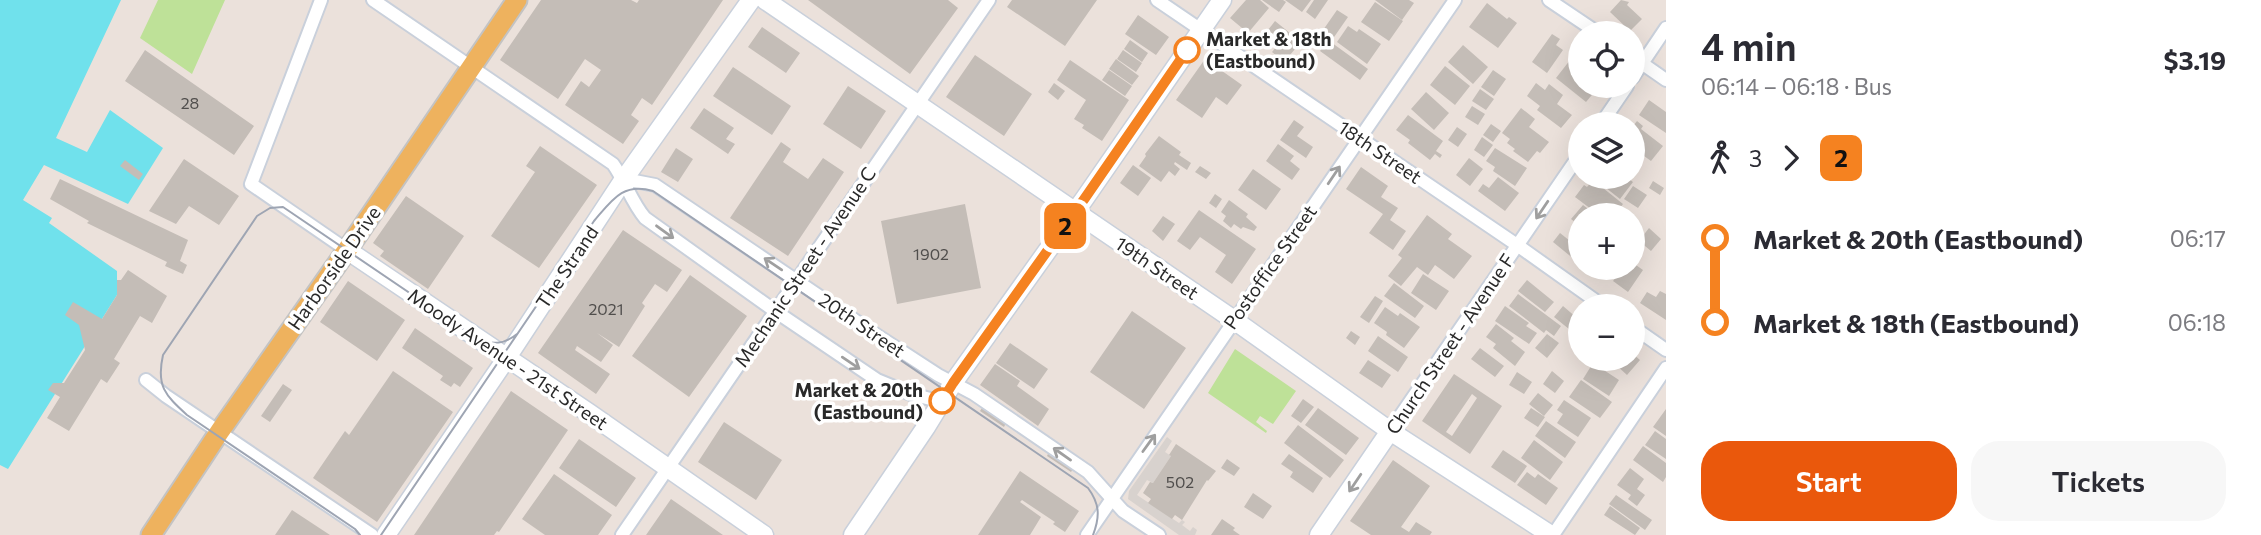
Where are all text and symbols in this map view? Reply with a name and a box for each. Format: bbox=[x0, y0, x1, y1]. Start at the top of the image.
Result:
map controls bbox=[1568, 21, 1645, 371]
button: locate bbox=[1568, 21, 1645, 98]
text: 4 min bbox=[1701, 22, 1797, 69]
place label: Market & 18th (Eastbound) bbox=[1206, 27, 1331, 72]
marker: Market & 18th (Eastbound) bbox=[1174, 37, 1200, 63]
text: $3.19 bbox=[2164, 44, 2226, 75]
text: 06:14 – 06:18 · Bus bbox=[1701, 72, 1892, 100]
house number: 28 bbox=[181, 93, 199, 112]
button: layers bbox=[1568, 112, 1645, 189]
street label: 18th Street bbox=[1334, 115, 1427, 188]
icon: walk bbox=[1701, 139, 1739, 177]
icon: forward bbox=[1772, 139, 1810, 177]
text: 2 bbox=[1834, 143, 1848, 172]
text: 3 bbox=[1749, 144, 1762, 172]
street label: Mechanic Street - Avenue C bbox=[729, 162, 880, 371]
one-way arrow bbox=[1326, 166, 1341, 185]
street label: Postoffice Street bbox=[1218, 200, 1321, 333]
one-way arrow bbox=[1535, 200, 1549, 219]
street label: Harborside Drive bbox=[282, 201, 385, 334]
line badge: 2 bbox=[1042, 203, 1088, 249]
button: + bbox=[1568, 203, 1645, 280]
text: 2 bbox=[1058, 211, 1072, 240]
street label: The Strand bbox=[531, 221, 603, 312]
text: Market & 20th (Eastbound) bbox=[1753, 223, 2083, 254]
one-way arrow bbox=[655, 224, 674, 239]
text: 06:17 bbox=[2170, 224, 2226, 252]
street label: 19th Street bbox=[1111, 231, 1204, 304]
house number: 1902 bbox=[913, 244, 949, 263]
street label: Church Street - Avenue F bbox=[1381, 249, 1519, 438]
one-way arrow bbox=[764, 257, 783, 271]
street label: Moody Avenue - 21st Street bbox=[404, 283, 613, 434]
street label: 20th Street bbox=[815, 287, 910, 362]
button: − bbox=[1568, 294, 1645, 371]
house number: 2021 bbox=[589, 299, 623, 318]
text: Market & 18th (Eastbound) bbox=[1753, 307, 2079, 338]
text: 06:18 bbox=[2168, 308, 2226, 336]
one-way arrow bbox=[840, 356, 860, 370]
place label: Market & 20th (Eastbound) bbox=[795, 378, 923, 423]
marker: Market & 20th (Eastbound) bbox=[929, 388, 955, 414]
one-way arrow bbox=[1142, 434, 1156, 453]
button: Start bbox=[1701, 441, 1957, 521]
button: Tickets bbox=[1971, 441, 2226, 521]
one-way arrow bbox=[1053, 447, 1072, 461]
house number: 502 bbox=[1166, 472, 1194, 491]
one-way arrow bbox=[1348, 473, 1362, 492]

